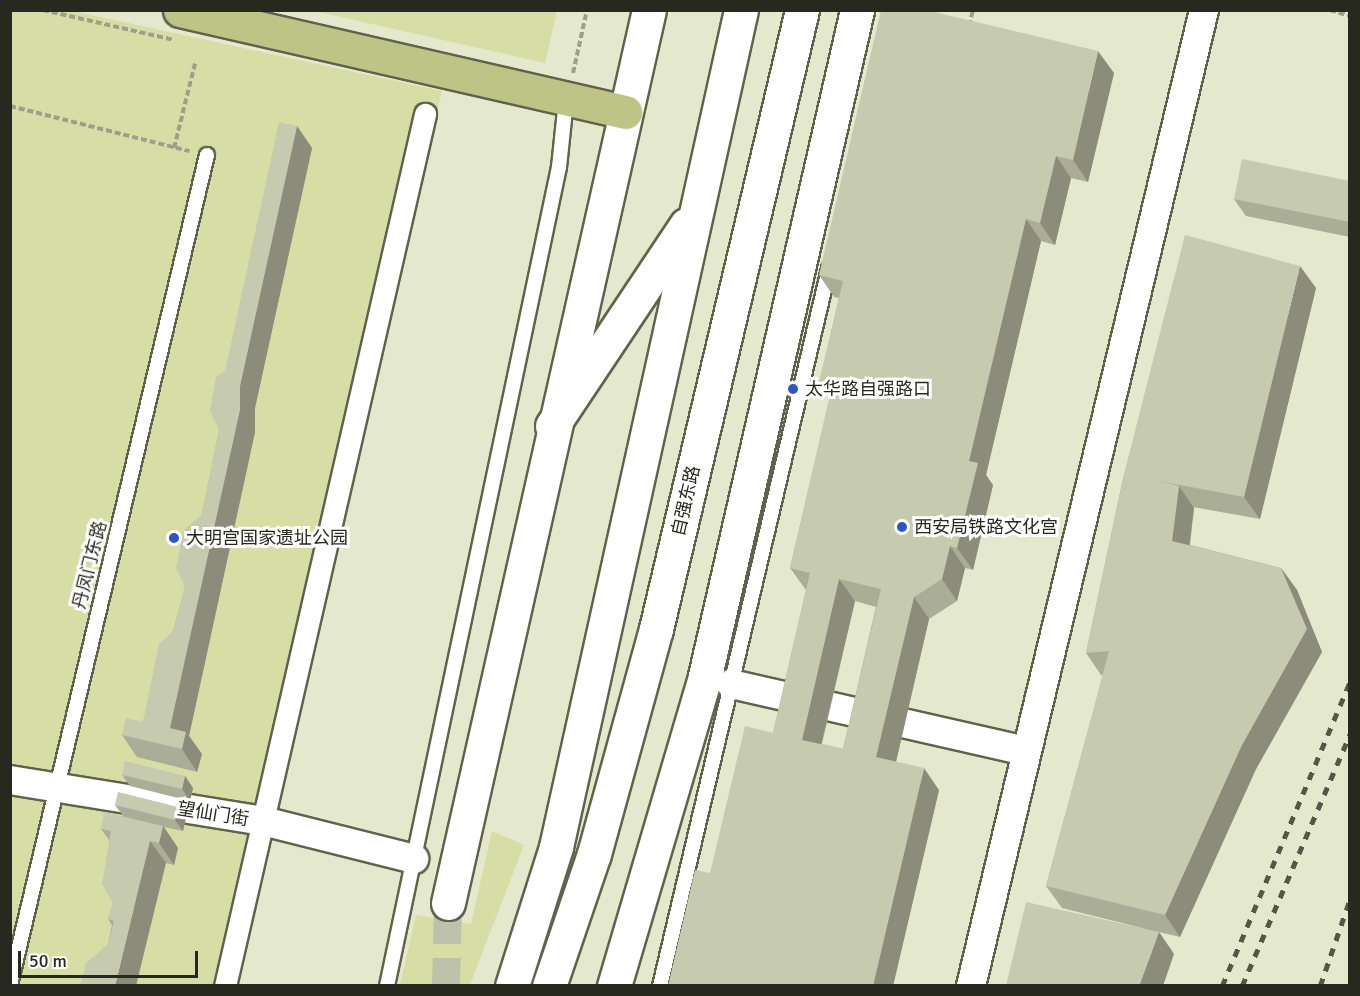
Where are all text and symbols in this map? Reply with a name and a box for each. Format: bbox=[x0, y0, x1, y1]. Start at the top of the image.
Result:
place label: 太华路自强路口 bbox=[805, 378, 931, 400]
marker: 太华路自强路口 bbox=[786, 382, 800, 396]
street label: 自强东路 bbox=[667, 463, 705, 539]
place label: 西安局铁路文化宫 bbox=[914, 516, 1058, 538]
street label: 丹凤门东路 bbox=[69, 519, 111, 611]
marker: 西安局铁路文化宫 bbox=[895, 520, 909, 534]
place label: 大明宫国家遗址公园 bbox=[186, 527, 348, 549]
marker: 大明宫国家遗址公园 bbox=[167, 531, 181, 545]
street label: 望仙门街 bbox=[176, 798, 250, 830]
scale bar bbox=[21, 939, 201, 977]
text: 50 m bbox=[29, 950, 67, 972]

